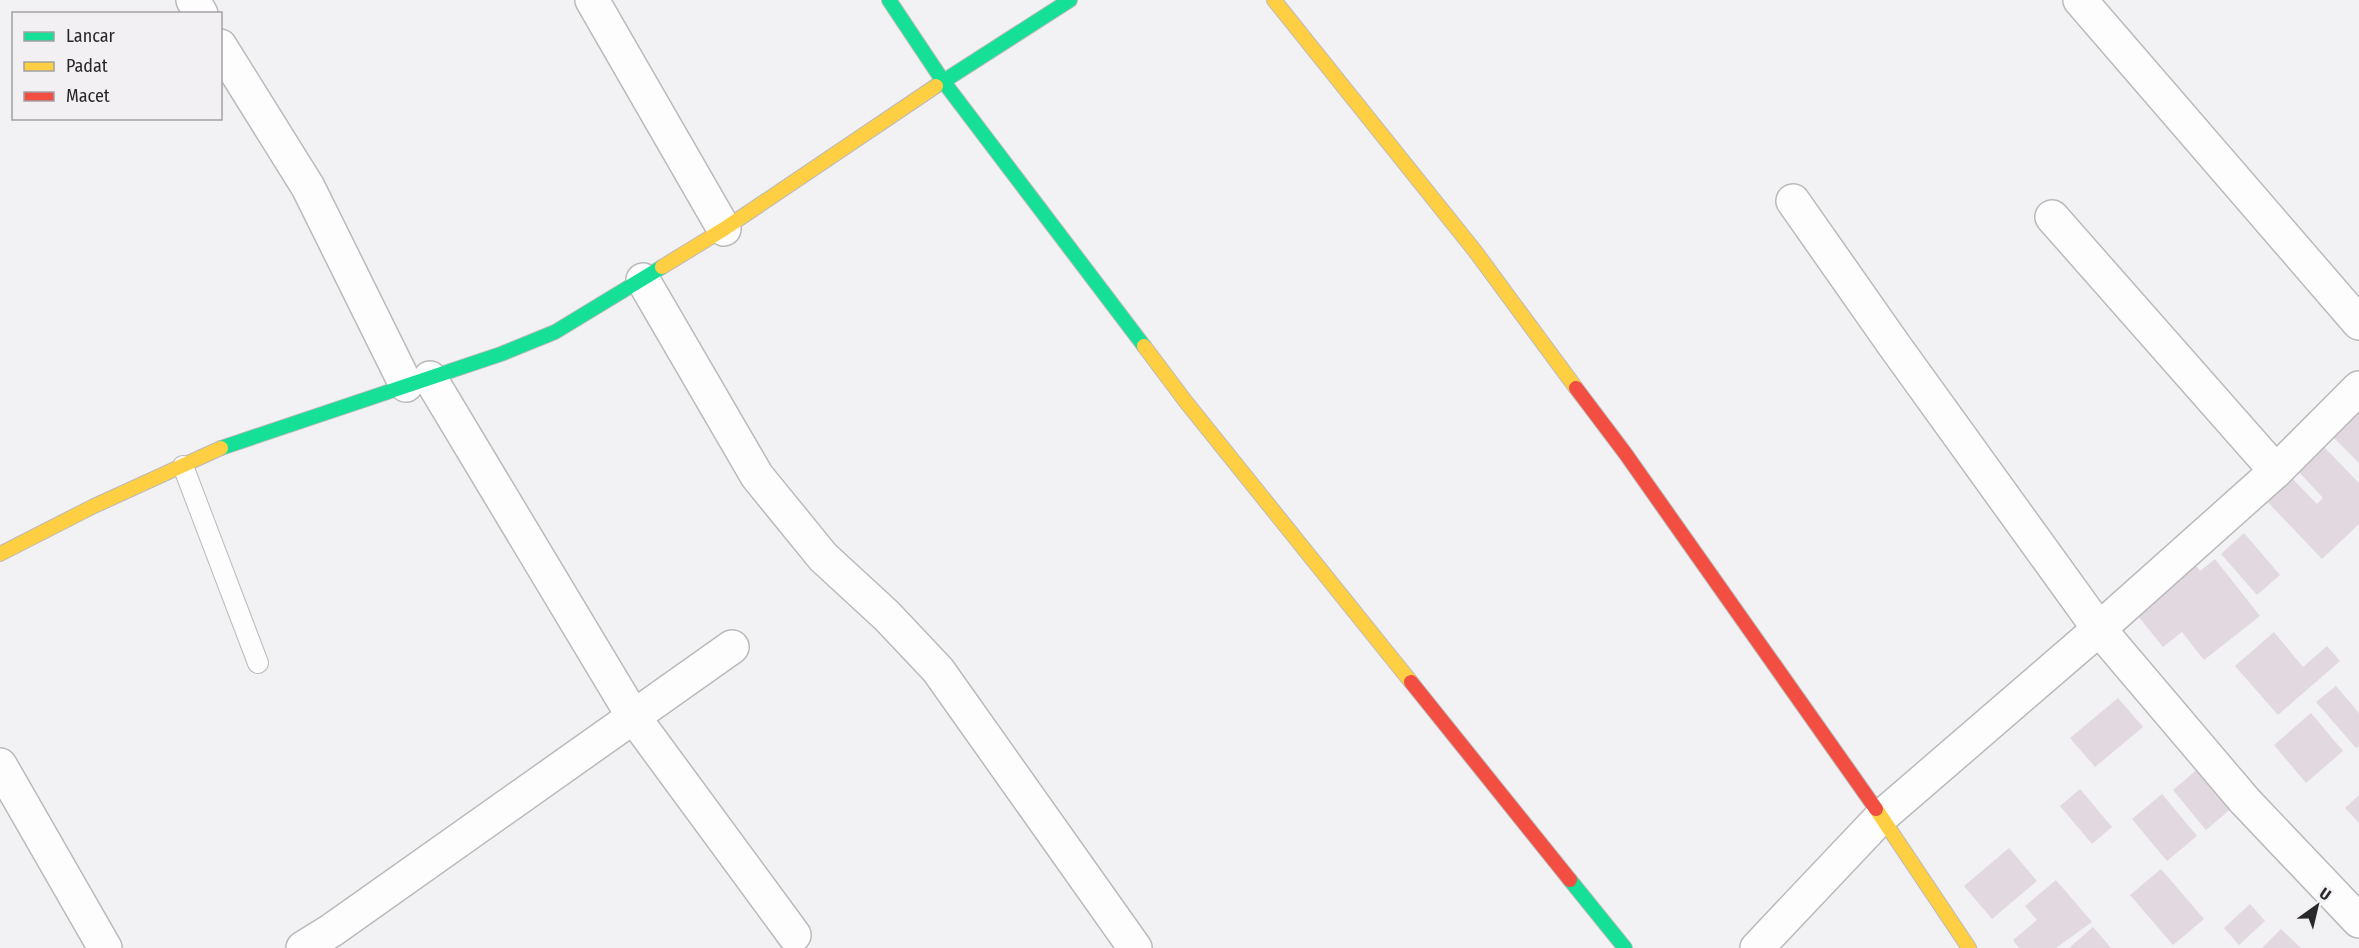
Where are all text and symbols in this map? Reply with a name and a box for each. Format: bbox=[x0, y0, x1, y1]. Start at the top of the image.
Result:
legend bbox=[12, 12, 222, 120]
text: Lancar bbox=[66, 25, 115, 47]
text: Padat bbox=[66, 55, 108, 77]
text: Macet bbox=[66, 85, 110, 107]
north arrow bbox=[2287, 876, 2347, 936]
text: U bbox=[2316, 883, 2334, 904]

